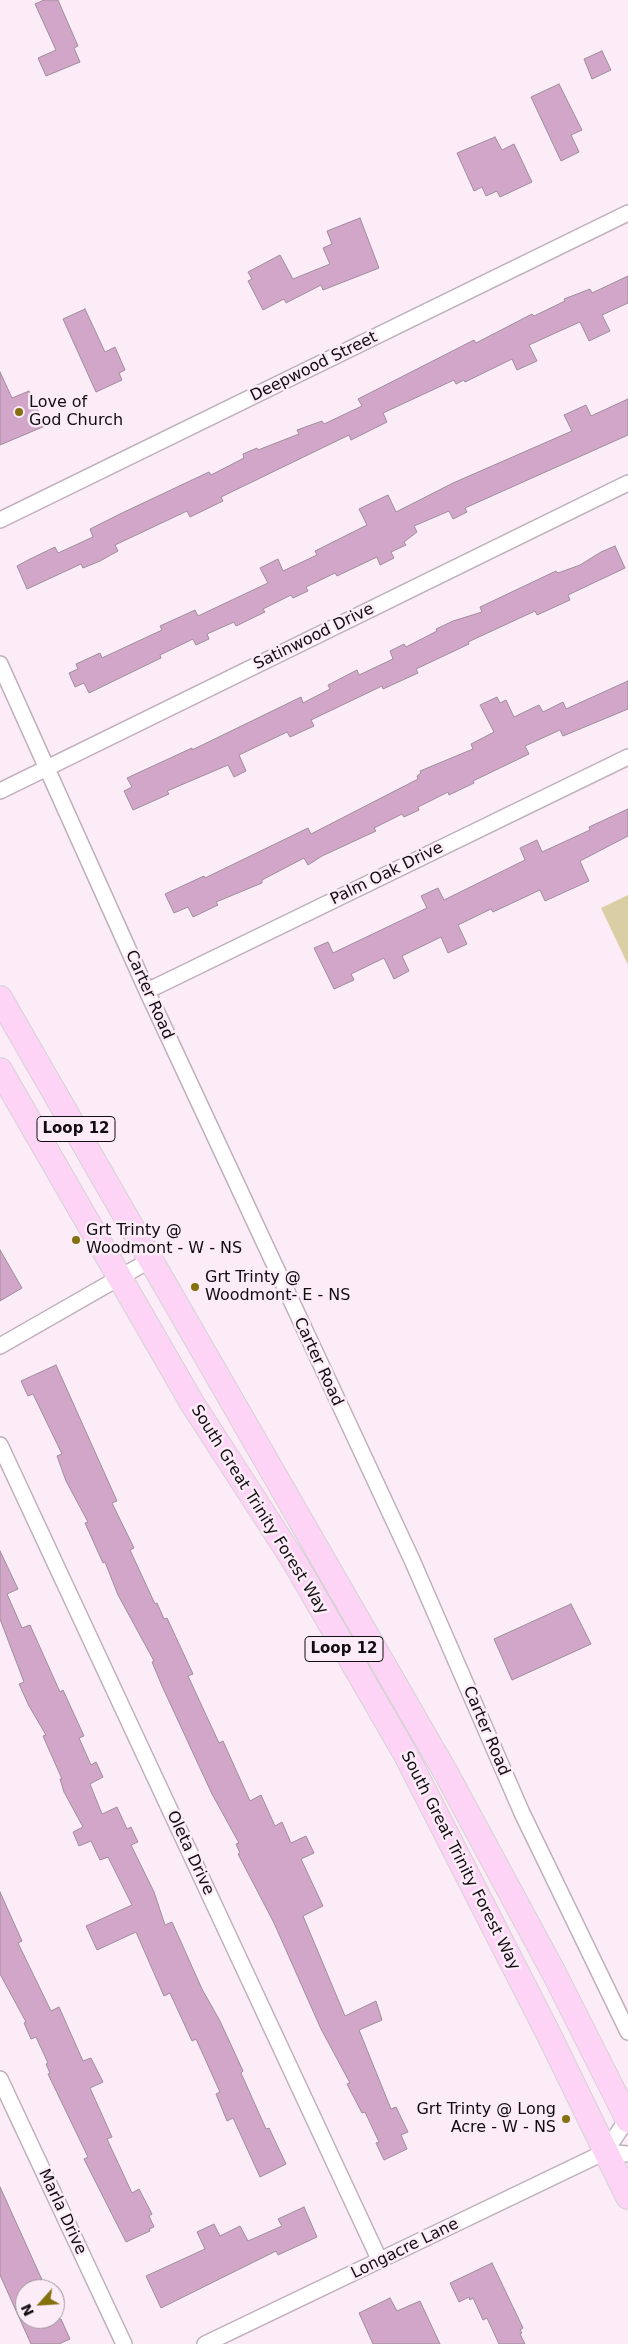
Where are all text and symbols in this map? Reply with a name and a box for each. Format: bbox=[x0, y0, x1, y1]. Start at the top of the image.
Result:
street label: Deepwood Street bbox=[247, 328, 381, 406]
place label: Love of God Church bbox=[29, 393, 123, 431]
marker: Love of God Church bbox=[13, 406, 25, 418]
street label: Satinwood Drive bbox=[251, 600, 377, 674]
street label: Palm Oak Drive bbox=[327, 838, 447, 910]
street label: Carter Road bbox=[121, 947, 177, 1043]
road number: Loop 12 bbox=[37, 1116, 115, 1142]
place label: Grt Trinty @ Woodmont - W - NS bbox=[86, 1221, 242, 1259]
marker: Grt Trinty @ Woodmont - W - NS bbox=[70, 1234, 82, 1246]
place label: Grt Trinty @ Woodmont- E - NS bbox=[205, 1268, 350, 1306]
marker: Grt Trinty @ Woodmont- E - NS bbox=[189, 1281, 201, 1293]
street label: Carter Road bbox=[289, 1315, 347, 1409]
street label: South Great Trinity Forest Way bbox=[186, 1402, 332, 1618]
road number: Loop 12 bbox=[305, 1636, 383, 1662]
street label: Carter Road bbox=[459, 1683, 513, 1779]
street label: South Great Trinity Forest Way bbox=[396, 1748, 524, 1974]
street label: Oleta Drive bbox=[162, 1808, 218, 1898]
place label: Grt Trinty @ Long Acre - W - NS bbox=[416, 2100, 556, 2138]
marker: Grt Trinty @ Long Acre - W - NS bbox=[560, 2113, 572, 2125]
street label: Marla Drive bbox=[34, 2166, 90, 2258]
street label: Longacre Lane bbox=[348, 2215, 462, 2283]
north arrow bbox=[15, 2279, 65, 2329]
text: N bbox=[18, 2301, 37, 2319]

